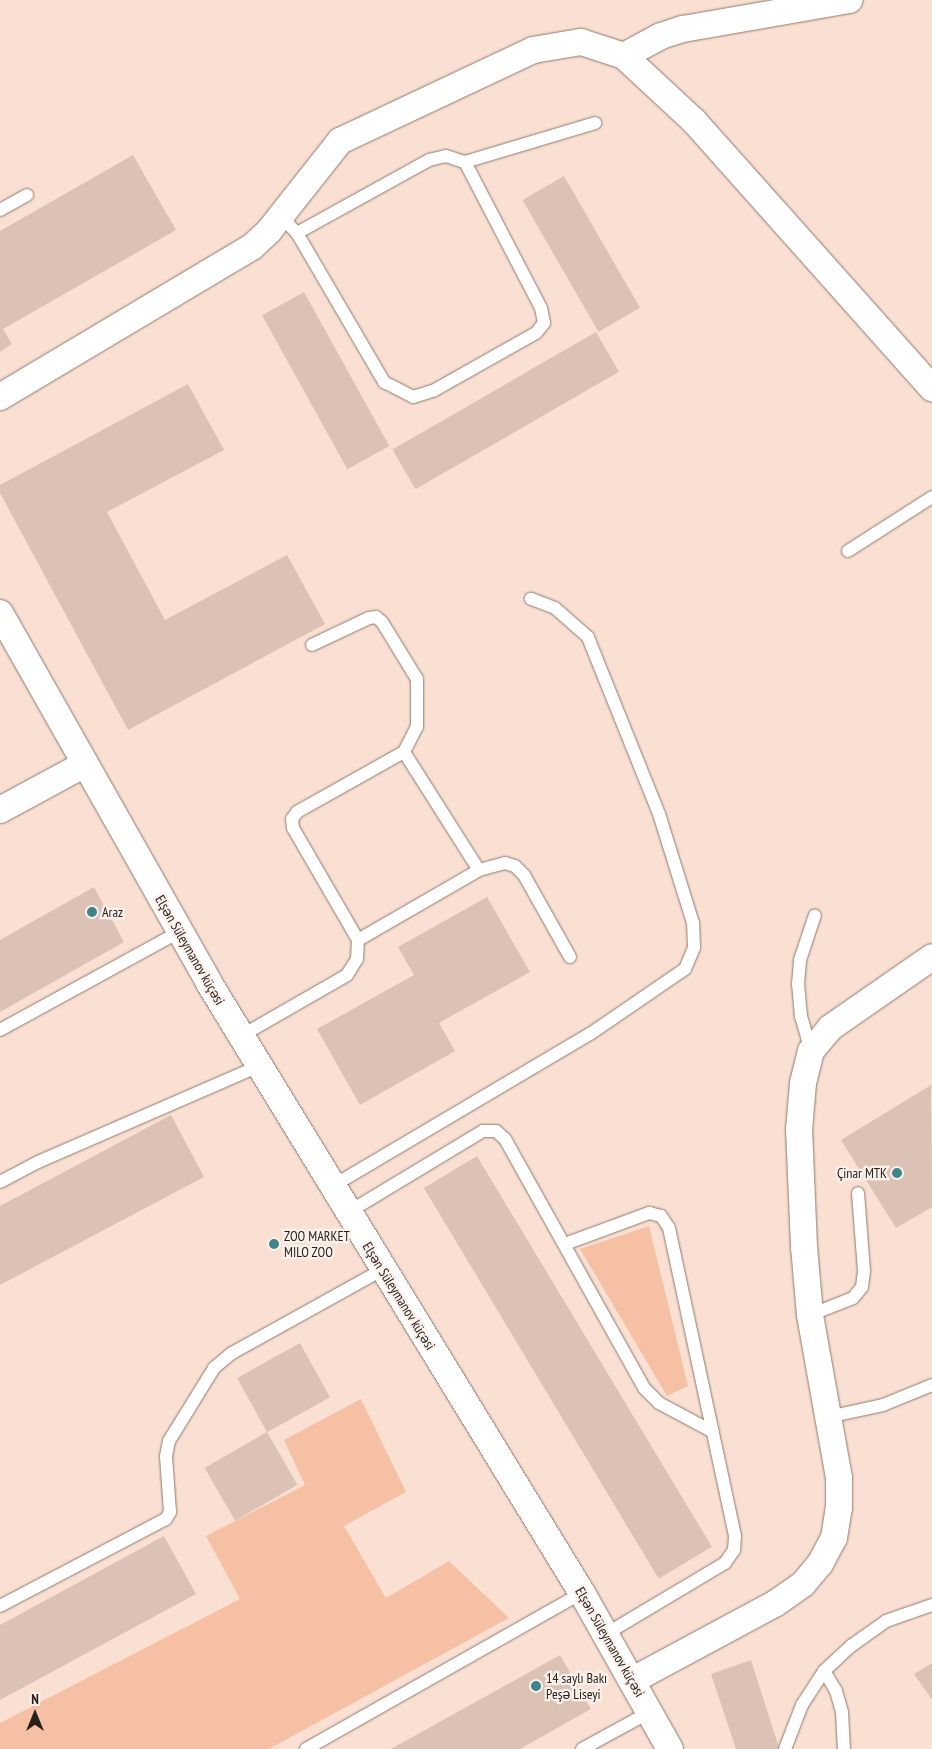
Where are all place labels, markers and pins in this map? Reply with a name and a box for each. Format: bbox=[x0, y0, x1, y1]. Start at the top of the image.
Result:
place label: Araz bbox=[102, 904, 123, 920]
marker: Araz bbox=[86, 906, 98, 918]
place label: Çinar MTK bbox=[837, 1165, 887, 1181]
marker: Çinar MTK bbox=[891, 1167, 903, 1179]
place label: ZOO MARKET MILO ZOO bbox=[284, 1228, 350, 1260]
marker: ZOO MARKET MILO ZOO bbox=[268, 1238, 280, 1250]
place label: 14 saylı Bakı Peşə Liseyi bbox=[546, 1670, 607, 1702]
marker: 14 saylı Bakı Peşə Liseyi bbox=[530, 1680, 542, 1692]

